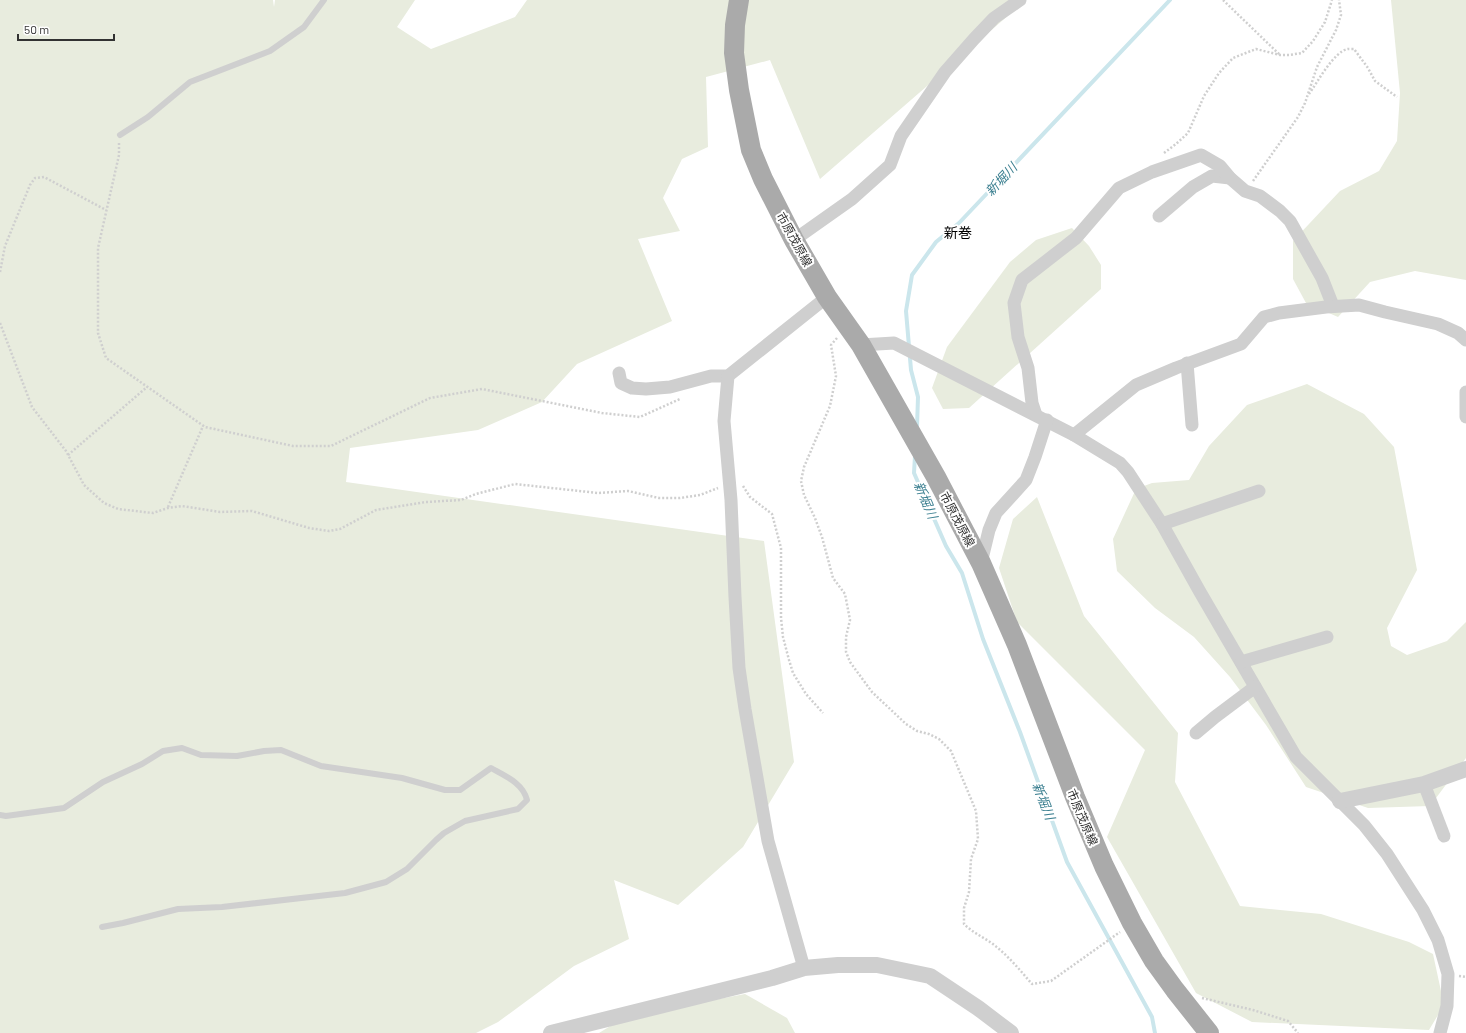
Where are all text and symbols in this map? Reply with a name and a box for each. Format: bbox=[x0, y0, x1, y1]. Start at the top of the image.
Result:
scale bar bbox=[18, 16, 114, 42]
text: 50 m bbox=[24, 22, 49, 36]
water label: 新堀川 bbox=[982, 158, 1022, 199]
street label: 市原茂原線 bbox=[774, 209, 816, 269]
district label: 新巻 bbox=[944, 224, 972, 241]
water label: 新堀川 bbox=[911, 479, 942, 523]
street label: 市原茂原線 bbox=[938, 489, 978, 549]
water label: 新堀川 bbox=[1030, 780, 1059, 824]
street label: 市原茂原線 bbox=[1065, 787, 1101, 847]

